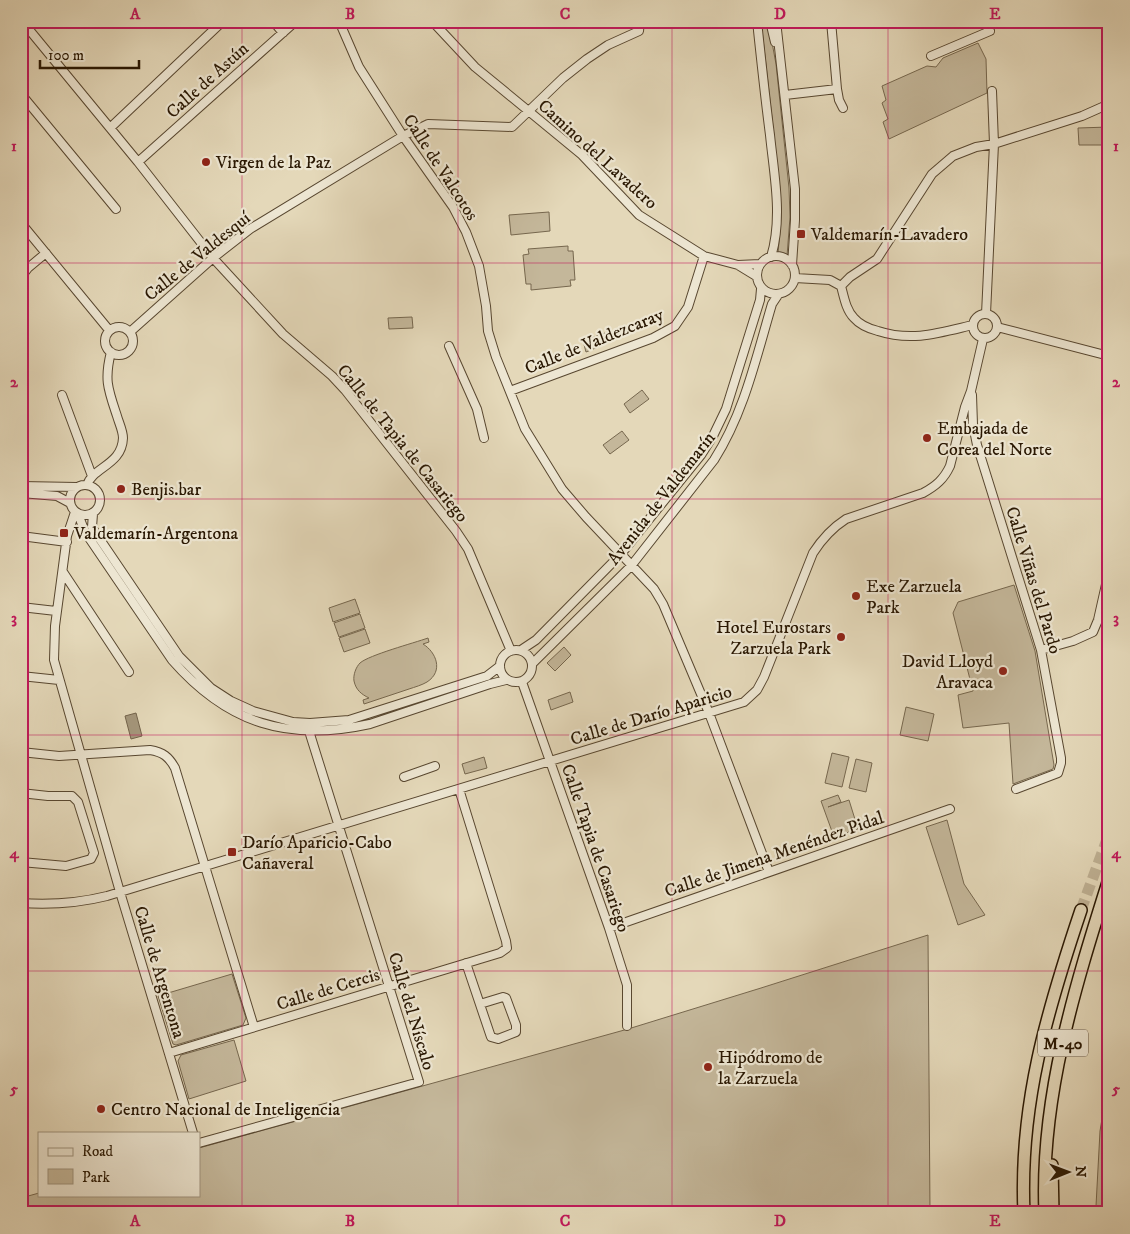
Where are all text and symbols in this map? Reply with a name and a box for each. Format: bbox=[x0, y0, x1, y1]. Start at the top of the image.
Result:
text: A bbox=[129, 4, 141, 24]
text: B bbox=[345, 4, 355, 24]
text: C bbox=[560, 4, 570, 24]
text: D bbox=[774, 4, 786, 24]
text: E bbox=[989, 4, 1001, 24]
scale bar bbox=[40, 38, 139, 70]
street label: Calle de Astún bbox=[162, 38, 254, 123]
text: 100 m bbox=[48, 46, 84, 65]
street label: Camino del Lavadero bbox=[533, 95, 662, 214]
street label: Calle de Valcotos bbox=[398, 110, 483, 225]
text: 1 bbox=[11, 136, 17, 156]
text: 1 bbox=[1113, 136, 1119, 156]
place label: Virgen de la Paz bbox=[215, 152, 331, 174]
marker: Virgen de la Paz bbox=[200, 156, 212, 168]
street label: Calle de Valdesquí bbox=[140, 206, 256, 306]
place label: Valdemarín-Lavadero bbox=[810, 224, 968, 246]
marker: Valdemarín-Lavadero bbox=[795, 228, 807, 240]
street label: Calle de Valdezcaray bbox=[522, 304, 667, 380]
street label: Calle de Tapia de Casariego bbox=[332, 360, 473, 527]
text: 2 bbox=[10, 372, 19, 392]
text: 2 bbox=[1112, 372, 1121, 392]
place label: Embajada de Corea del Norte bbox=[937, 418, 1052, 461]
street label: Avenida de Valdemarín bbox=[603, 427, 721, 570]
marker: Embajada de Corea del Norte bbox=[921, 432, 933, 444]
place label: Benjis.bar bbox=[131, 479, 202, 501]
marker: Benjis.bar bbox=[115, 483, 127, 495]
street label: Calle Viñas del Pardo bbox=[1000, 504, 1066, 657]
place label: Valdemarín-Argentona bbox=[73, 523, 239, 545]
marker: Valdemarín-Argentona bbox=[58, 527, 70, 539]
place label: Exe Zarzuela Park bbox=[866, 576, 962, 619]
marker: Exe Zarzuela Park bbox=[850, 590, 862, 602]
text: 3 bbox=[11, 608, 17, 628]
text: 3 bbox=[1113, 608, 1119, 628]
place label: Hotel Eurostars Zarzuela Park bbox=[716, 617, 831, 660]
marker: Hotel Eurostars Zarzuela Park bbox=[835, 631, 847, 643]
place label: David Lloyd Aravaca bbox=[902, 651, 993, 694]
marker: David Lloyd Aravaca bbox=[997, 665, 1009, 677]
street label: Calle de Darío Aparicio bbox=[568, 681, 735, 751]
street label: Calle Tapia de Casariego bbox=[556, 761, 634, 936]
street label: Calle de Jimena Menéndez Pidal bbox=[662, 807, 887, 903]
place label: Darío Aparicio-Cabo Cañaveral bbox=[242, 832, 392, 875]
text: 4 bbox=[8, 843, 19, 863]
text: 4 bbox=[1110, 843, 1121, 863]
marker: Darío Aparicio-Cabo Cañaveral bbox=[226, 846, 238, 858]
street label: Calle de Argentona bbox=[128, 903, 190, 1041]
street label: Calle del Níscalo bbox=[383, 950, 439, 1073]
street label: Calle de Cercis bbox=[274, 964, 382, 1016]
road number: M-40 bbox=[1038, 1030, 1088, 1056]
place label: Hipódromo de la Zarzuela bbox=[718, 1047, 823, 1090]
marker: Hipódromo de la Zarzuela bbox=[702, 1061, 714, 1073]
text: 5 bbox=[9, 1079, 18, 1099]
text: 5 bbox=[1111, 1079, 1120, 1099]
place label: Centro Nacional de Inteligencia bbox=[111, 1099, 340, 1121]
marker: Centro Nacional de Inteligencia bbox=[95, 1103, 107, 1115]
legend bbox=[38, 1132, 200, 1196]
text: Road bbox=[82, 1142, 114, 1161]
north arrow bbox=[1042, 1146, 1092, 1196]
text: N bbox=[1071, 1166, 1089, 1178]
text: Park bbox=[82, 1168, 111, 1187]
text: A bbox=[129, 1211, 141, 1231]
text: B bbox=[345, 1211, 355, 1231]
text: C bbox=[560, 1211, 570, 1231]
text: D bbox=[774, 1211, 786, 1231]
text: E bbox=[989, 1211, 1001, 1231]

